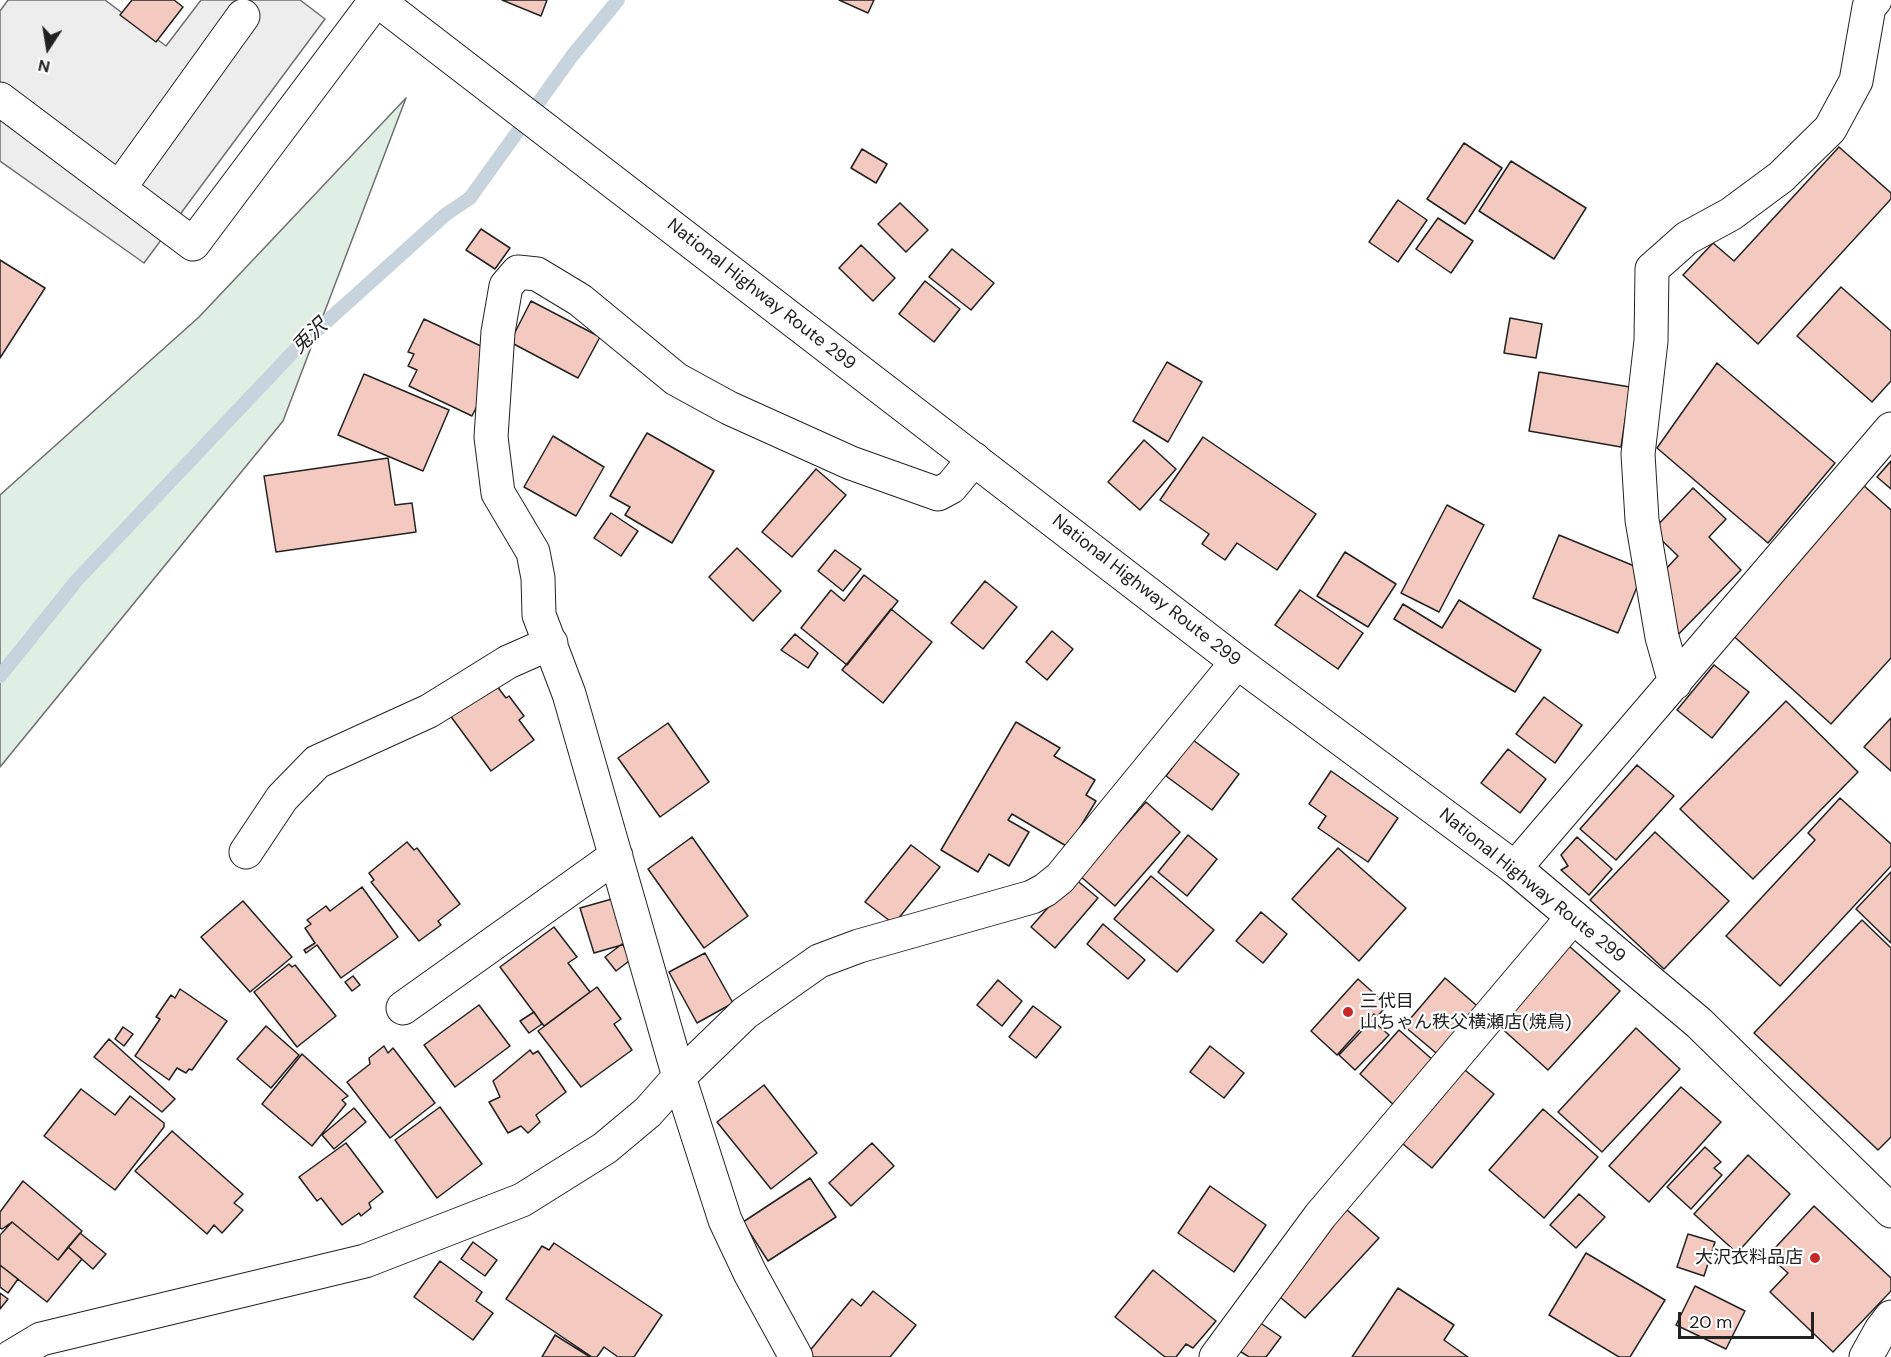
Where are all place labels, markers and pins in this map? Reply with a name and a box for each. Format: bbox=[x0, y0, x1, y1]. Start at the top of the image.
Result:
place label: 三代目 山ちゃん秩父横瀬店(焼鳥) bbox=[1360, 991, 1571, 1034]
marker: 三代目 山ちゃん秩父横瀬店(焼鳥) bbox=[1341, 1005, 1355, 1019]
place label: 大沢衣料品店 bbox=[1695, 1247, 1803, 1269]
marker: 大沢衣料品店 bbox=[1808, 1251, 1822, 1265]

